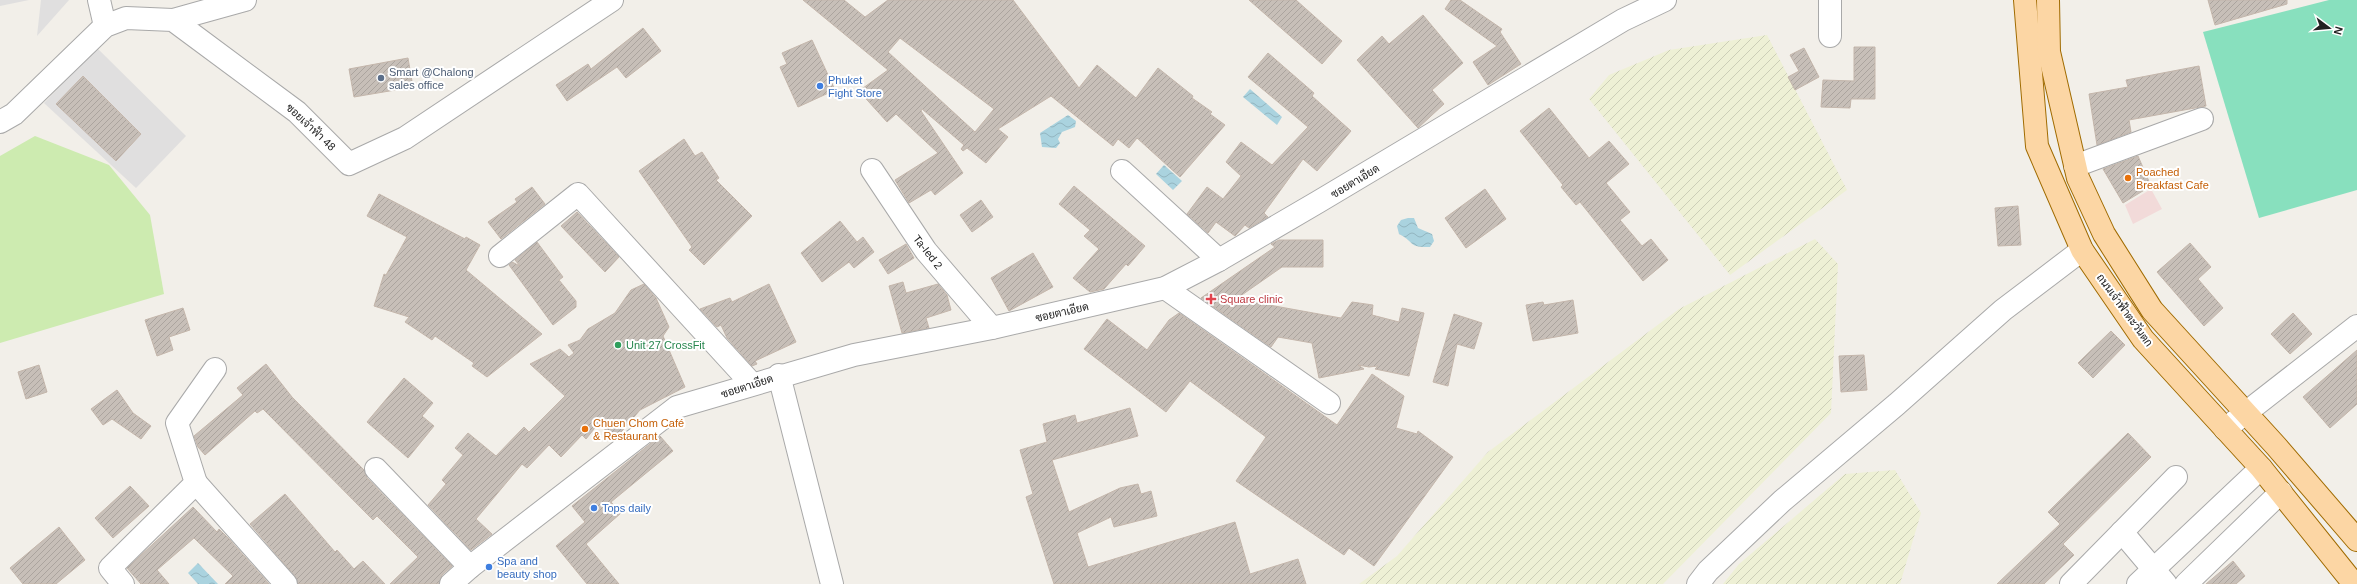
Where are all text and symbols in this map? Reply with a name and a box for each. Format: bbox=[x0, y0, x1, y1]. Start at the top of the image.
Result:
north arrow bbox=[2309, 8, 2349, 48]
text: N bbox=[2332, 25, 2345, 36]
place label: Smart @Chalong sales office bbox=[389, 66, 474, 91]
marker: Smart @Chalong sales office bbox=[376, 73, 386, 83]
place label: Phuket Fight Store bbox=[828, 74, 882, 99]
marker: Phuket Fight Store bbox=[815, 81, 825, 91]
street label: ซอยเจ้าฟ้า 48 bbox=[284, 100, 339, 153]
street label: ซอยตาเอียด bbox=[1328, 160, 1381, 200]
place label: Poached Breakfast Cafe bbox=[2136, 166, 2209, 191]
marker: Poached Breakfast Cafe bbox=[2123, 173, 2133, 183]
street label: Ta-Ied 2 bbox=[911, 233, 945, 271]
street label: ถนนเจ้าฟ้าตะวันตก bbox=[2095, 271, 2156, 349]
marker: Square clinic bbox=[1205, 293, 1217, 305]
place label: Square clinic bbox=[1220, 293, 1283, 305]
street label: ซอยตาเอียด bbox=[1034, 298, 1090, 324]
place label: Unit 27 CrossFit bbox=[626, 339, 705, 351]
marker: Unit 27 CrossFit bbox=[613, 340, 623, 350]
street label: ซอยตาเอียด bbox=[719, 370, 775, 400]
place label: Chuen Chom Café & Restaurant bbox=[593, 417, 684, 442]
marker: Chuen Chom Café & Restaurant bbox=[580, 424, 590, 434]
place label: Tops daily bbox=[602, 502, 651, 514]
marker: Tops daily bbox=[589, 503, 599, 513]
place label: Spa and beauty shop bbox=[497, 555, 557, 580]
marker: Spa and beauty shop bbox=[484, 562, 494, 572]

